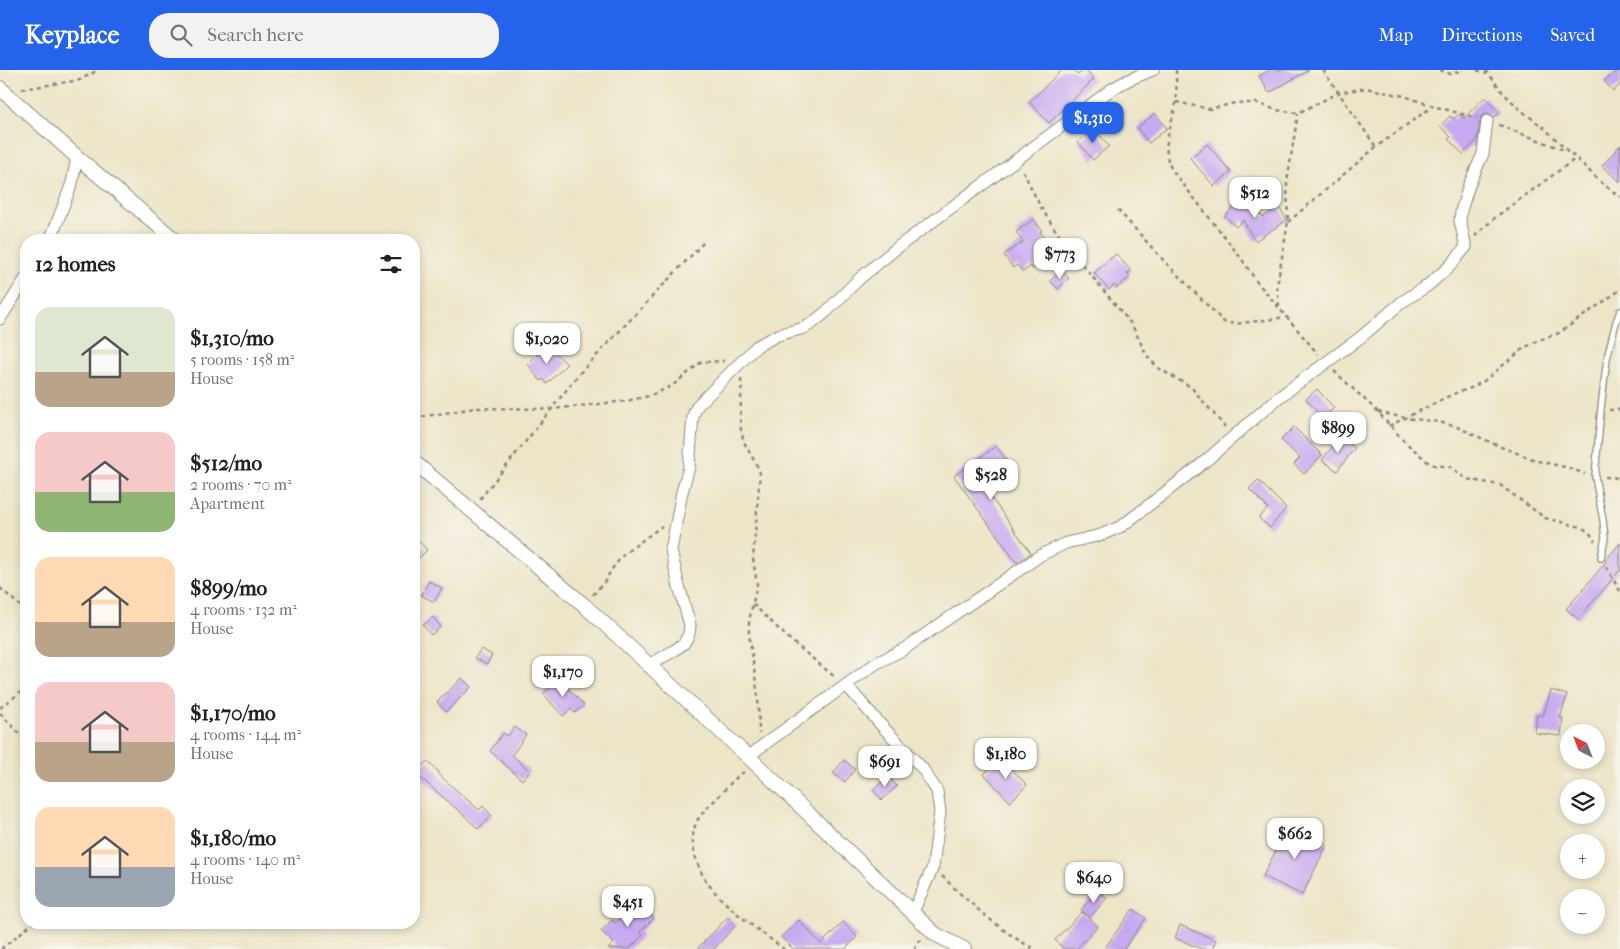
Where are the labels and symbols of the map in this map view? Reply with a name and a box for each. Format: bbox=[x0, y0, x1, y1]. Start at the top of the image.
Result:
pin: $1,310 bbox=[1052, 102, 1134, 144]
pin: $512 bbox=[1225, 176, 1285, 219]
pin: $773 bbox=[1030, 238, 1090, 280]
pin: $1,020 bbox=[506, 322, 588, 365]
pin: $899 bbox=[1308, 412, 1368, 454]
pin: $528 bbox=[961, 458, 1021, 501]
pin: $1,170 bbox=[522, 656, 604, 698]
north arrow bbox=[1560, 724, 1605, 769]
pin: $1,180 bbox=[965, 738, 1047, 780]
pin: $691 bbox=[855, 746, 915, 788]
pin: $662 bbox=[1265, 818, 1325, 860]
pin: $640 bbox=[1064, 862, 1124, 904]
pin: $451 bbox=[598, 886, 658, 928]

